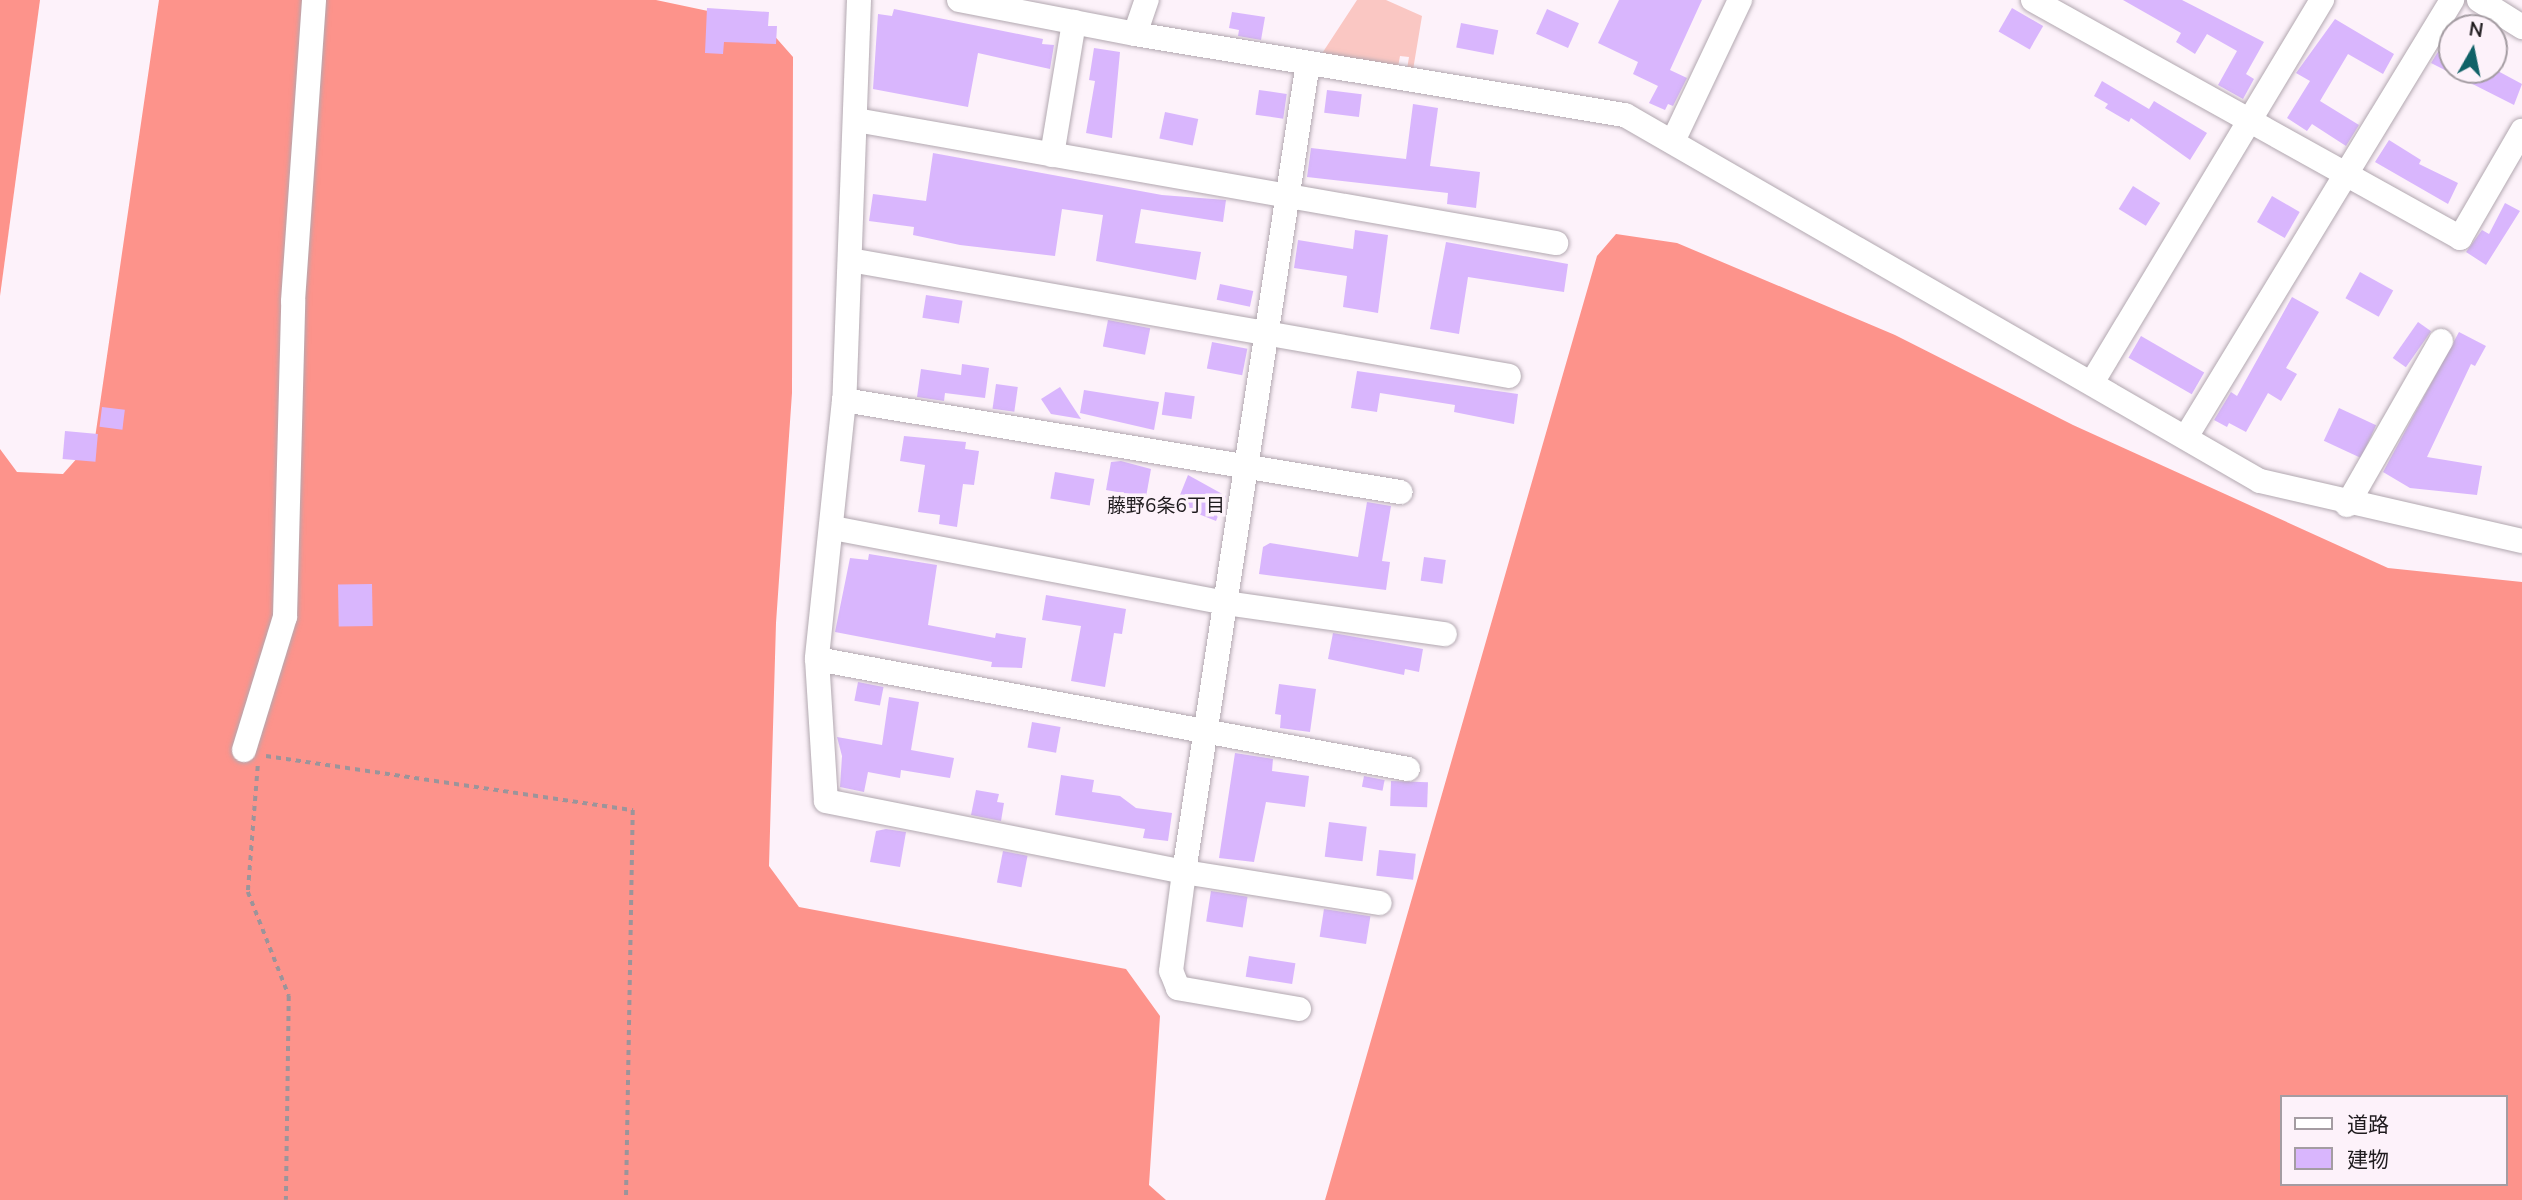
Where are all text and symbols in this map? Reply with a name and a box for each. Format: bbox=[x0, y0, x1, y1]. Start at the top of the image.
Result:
north arrow bbox=[2438, 14, 2508, 84]
text: N bbox=[2467, 16, 2485, 44]
district label: 藤野6条6丁目 bbox=[1107, 496, 1225, 518]
legend bbox=[2280, 1095, 2508, 1186]
text: 道路 bbox=[2347, 1111, 2389, 1139]
text: 建物 bbox=[2347, 1146, 2389, 1174]

